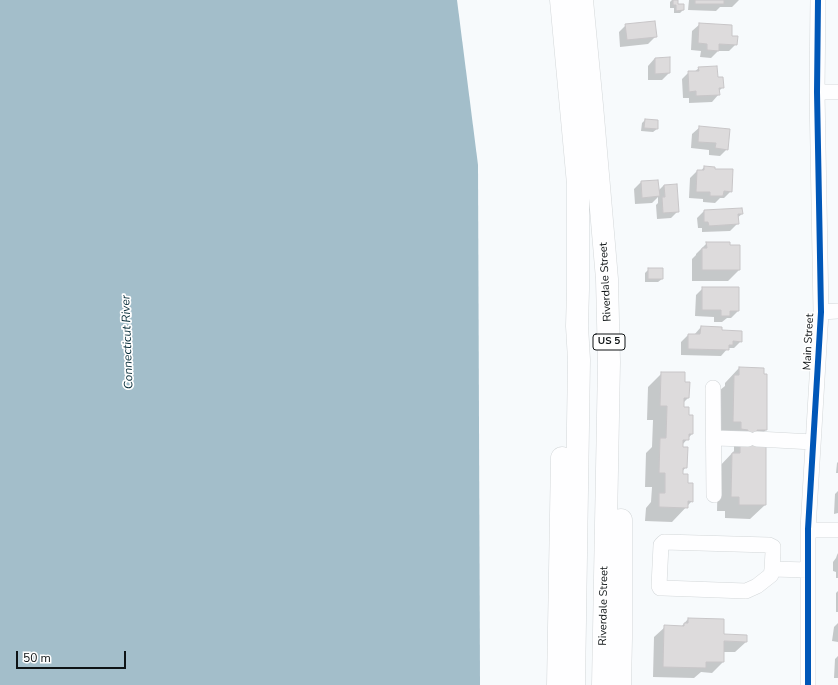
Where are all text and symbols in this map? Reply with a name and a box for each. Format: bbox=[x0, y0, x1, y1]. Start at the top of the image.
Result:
street label: Riverdale Street bbox=[597, 242, 615, 322]
water label: Connecticut River bbox=[119, 295, 137, 389]
street label: Main Street bbox=[801, 313, 817, 371]
road number: US 5 bbox=[593, 334, 625, 350]
street label: Riverdale Street bbox=[597, 566, 611, 646]
scale bar bbox=[18, 643, 128, 669]
text: 50 m bbox=[23, 650, 51, 666]

